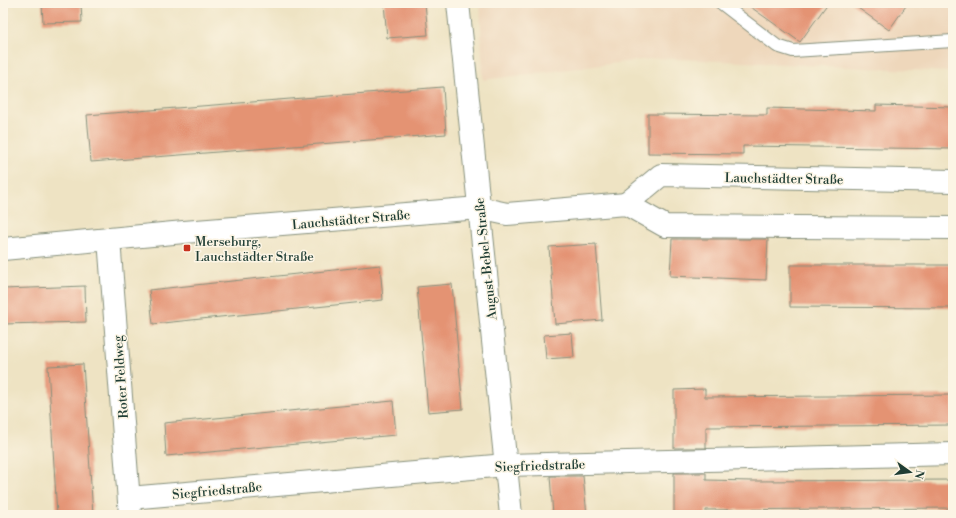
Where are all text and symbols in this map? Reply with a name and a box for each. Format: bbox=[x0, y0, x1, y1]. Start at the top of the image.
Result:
street label: Lauchstädter Straße bbox=[724, 170, 844, 188]
street label: August-Bebel-Straße bbox=[472, 196, 500, 322]
street label: Lauchstädter Straße bbox=[291, 207, 411, 233]
place label: Merseburg, Lauchstädter Straße bbox=[195, 234, 314, 265]
marker: Merseburg, Lauchstädter Straße bbox=[182, 243, 192, 253]
street label: Roter Feldweg bbox=[110, 335, 132, 419]
north arrow bbox=[890, 452, 930, 492]
street label: Siegfriedstraße bbox=[495, 456, 586, 476]
text: N bbox=[911, 468, 927, 480]
street label: Siegfriedstraße bbox=[171, 479, 263, 503]

